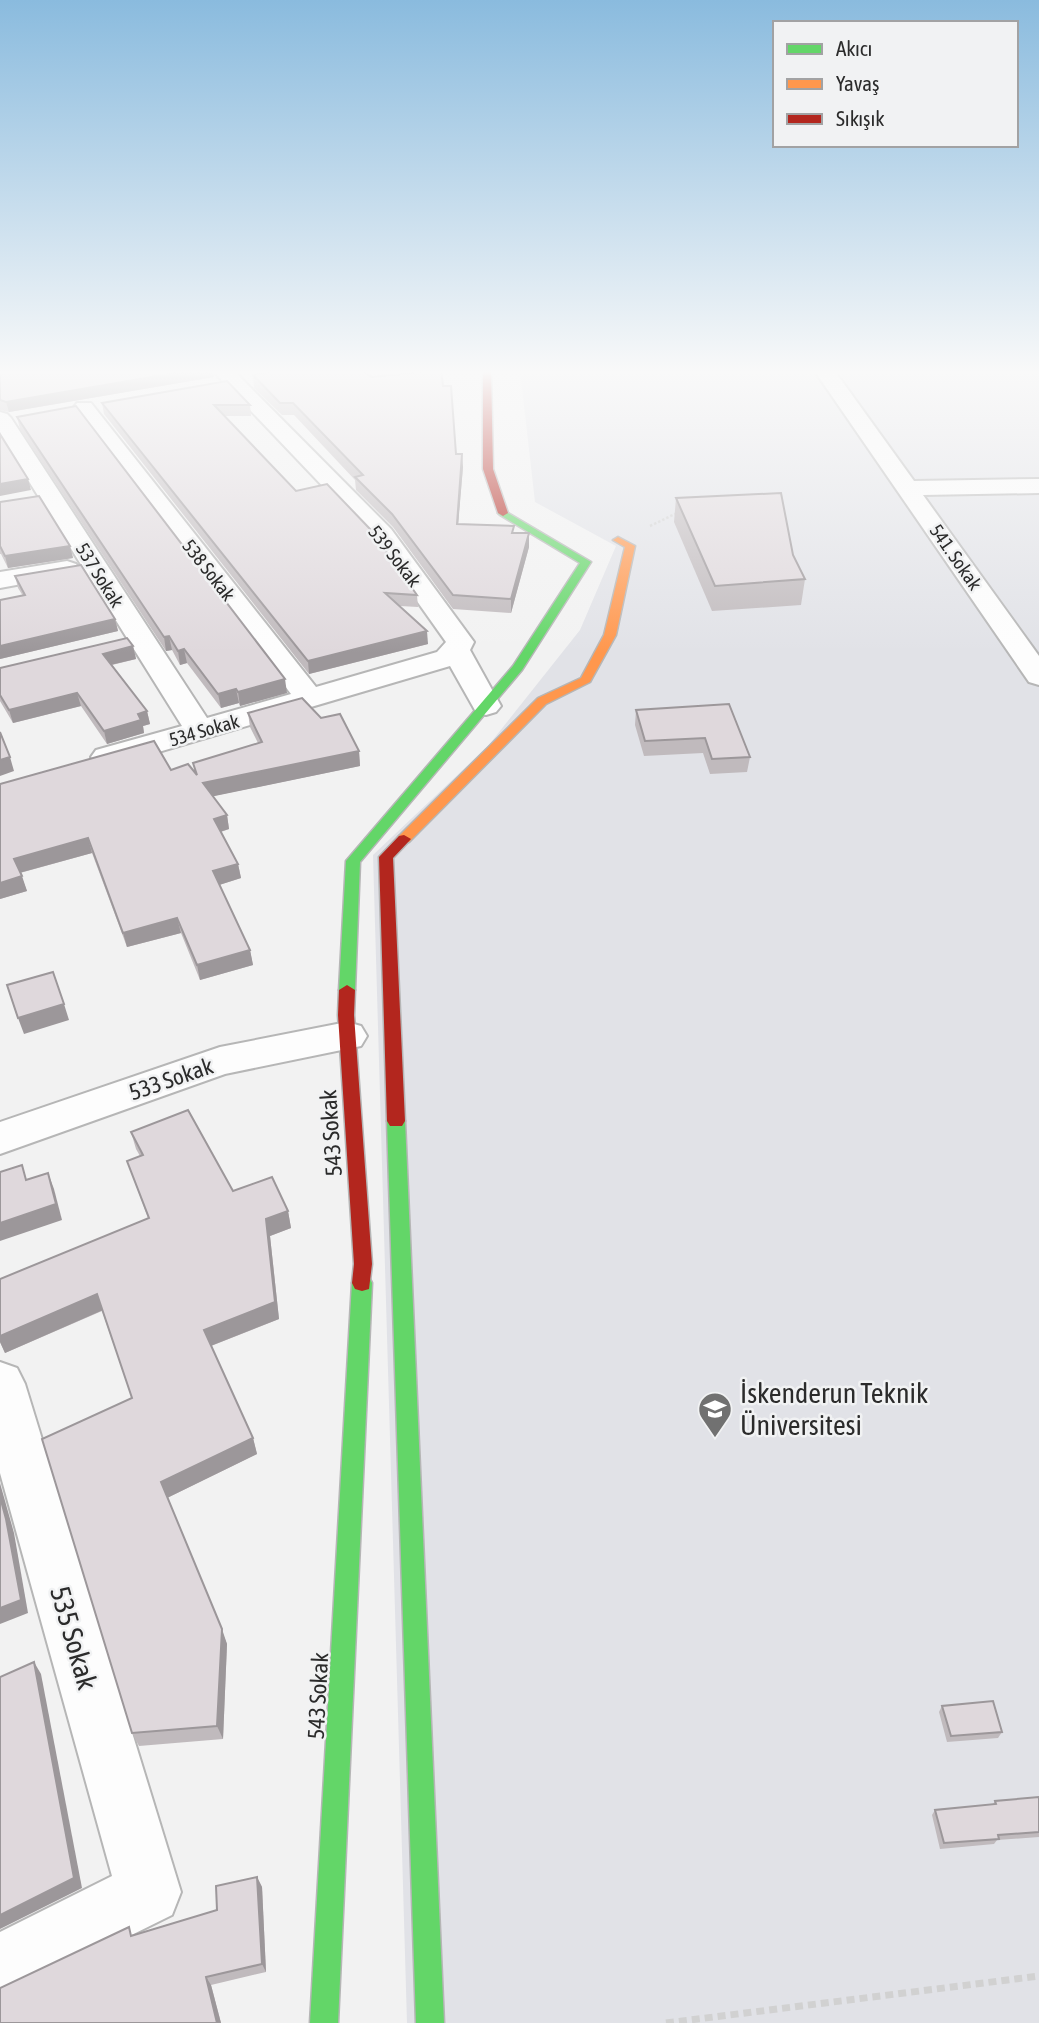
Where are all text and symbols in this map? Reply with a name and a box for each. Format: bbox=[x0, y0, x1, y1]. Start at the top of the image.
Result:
legend bbox=[773, 21, 1018, 147]
text: Akıcı bbox=[836, 36, 872, 60]
text: Yavaş bbox=[836, 71, 879, 95]
text: Sıkışık bbox=[836, 106, 885, 130]
street label: 541. Sokak bbox=[925, 520, 987, 595]
street label: 539 Sokak bbox=[364, 521, 426, 592]
street label: 538 Sokak bbox=[178, 535, 240, 606]
street label: 537 Sokak bbox=[72, 539, 129, 612]
street label: 534 Sokak bbox=[166, 709, 242, 750]
street label: 533 Sokak bbox=[126, 1053, 216, 1105]
street label: 543 Sokak bbox=[315, 1089, 347, 1177]
place label: İskenderun Teknik Üniversitesi bbox=[740, 1377, 928, 1441]
school or university icon: İskenderun Teknik Üniversitesi bbox=[696, 1390, 734, 1439]
street label: 535 Sokak bbox=[44, 1583, 104, 1693]
street label: 543 Sokak bbox=[303, 1652, 333, 1740]

